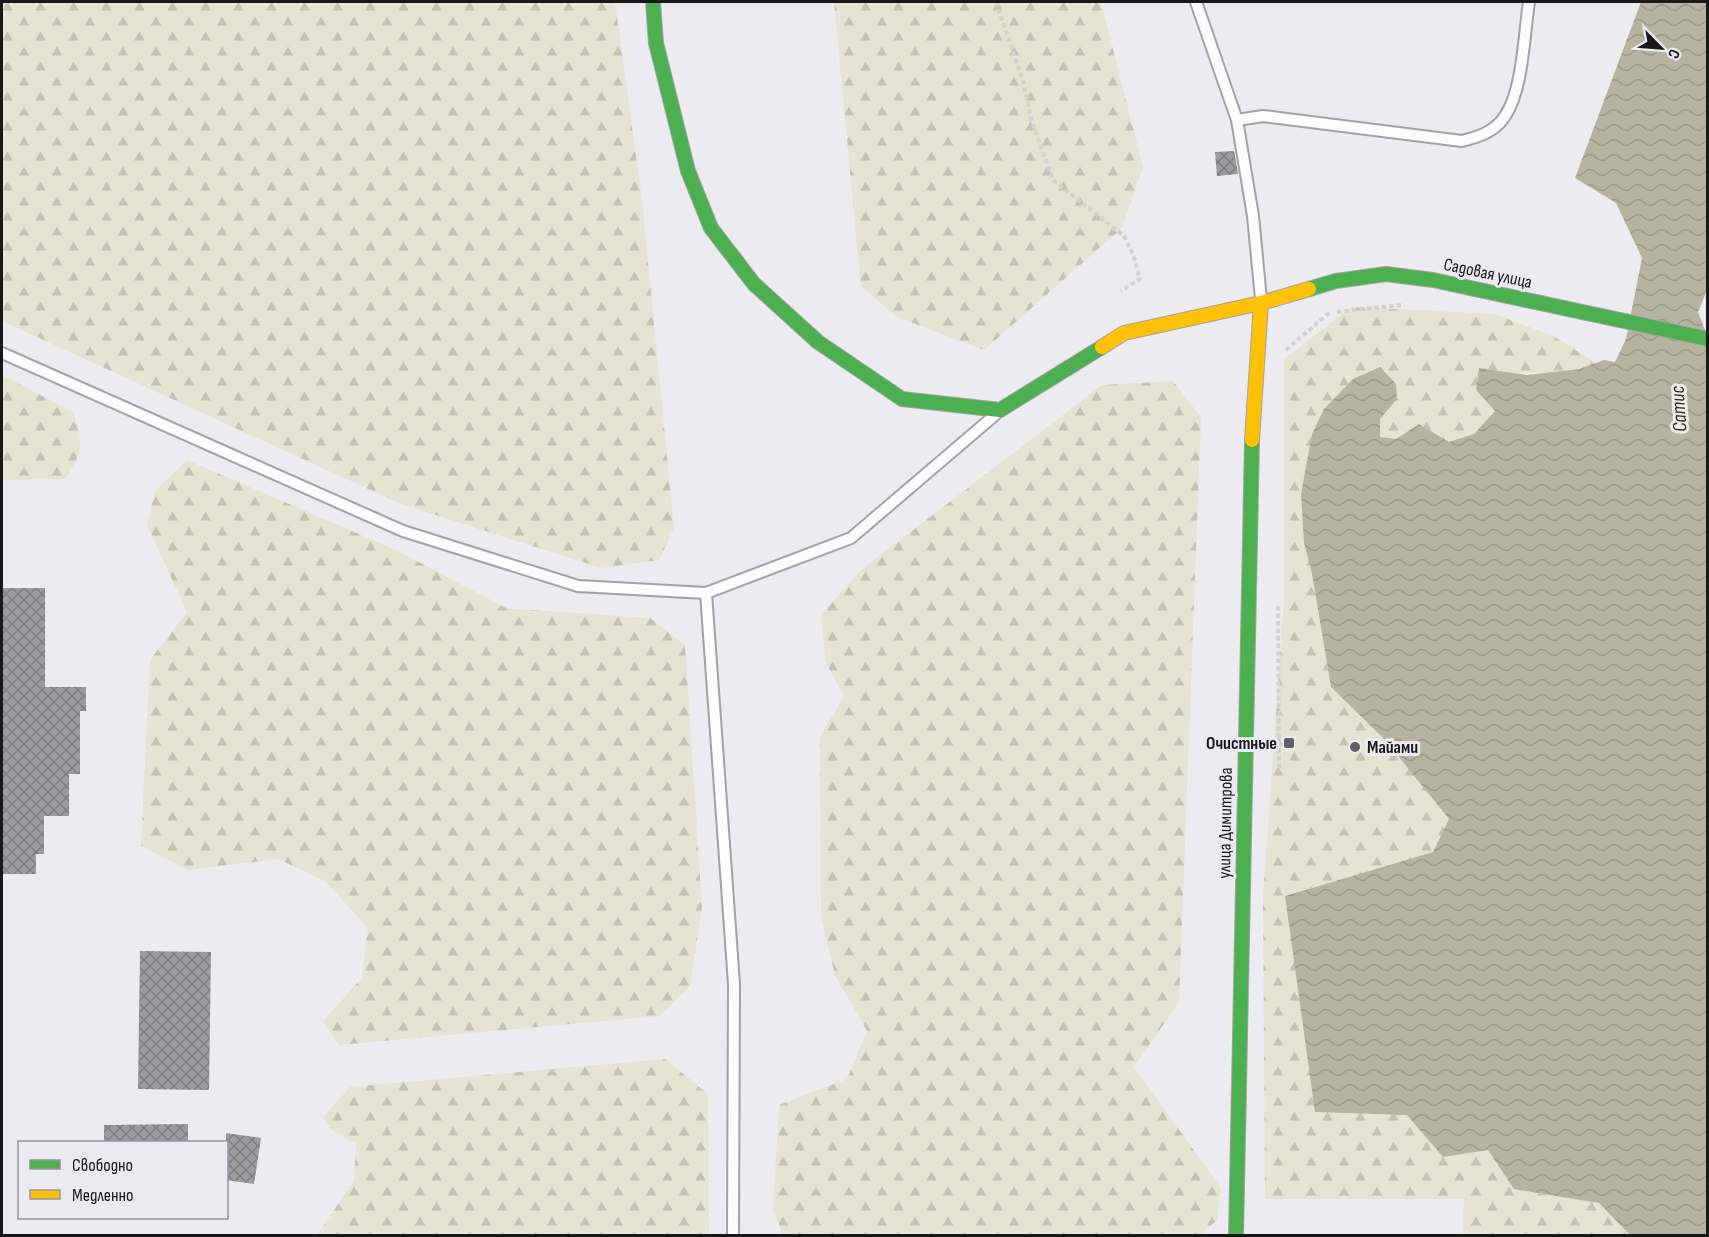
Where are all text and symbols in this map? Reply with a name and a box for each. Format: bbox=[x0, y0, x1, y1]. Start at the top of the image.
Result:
north arrow bbox=[1631, 18, 1691, 78]
text: С bbox=[1663, 46, 1684, 61]
street label: Садовая улица bbox=[1442, 254, 1534, 293]
water label: Сатис bbox=[1665, 385, 1693, 433]
place label: Очистные bbox=[1206, 733, 1277, 754]
marker: Очистные bbox=[1282, 736, 1296, 750]
place label: Майами bbox=[1367, 737, 1418, 758]
marker: Майами bbox=[1348, 740, 1362, 754]
street label: улица Димитрова bbox=[1214, 767, 1237, 879]
legend bbox=[18, 1141, 228, 1219]
text: Свободно bbox=[72, 1155, 133, 1176]
text: Медленно bbox=[72, 1185, 134, 1206]

